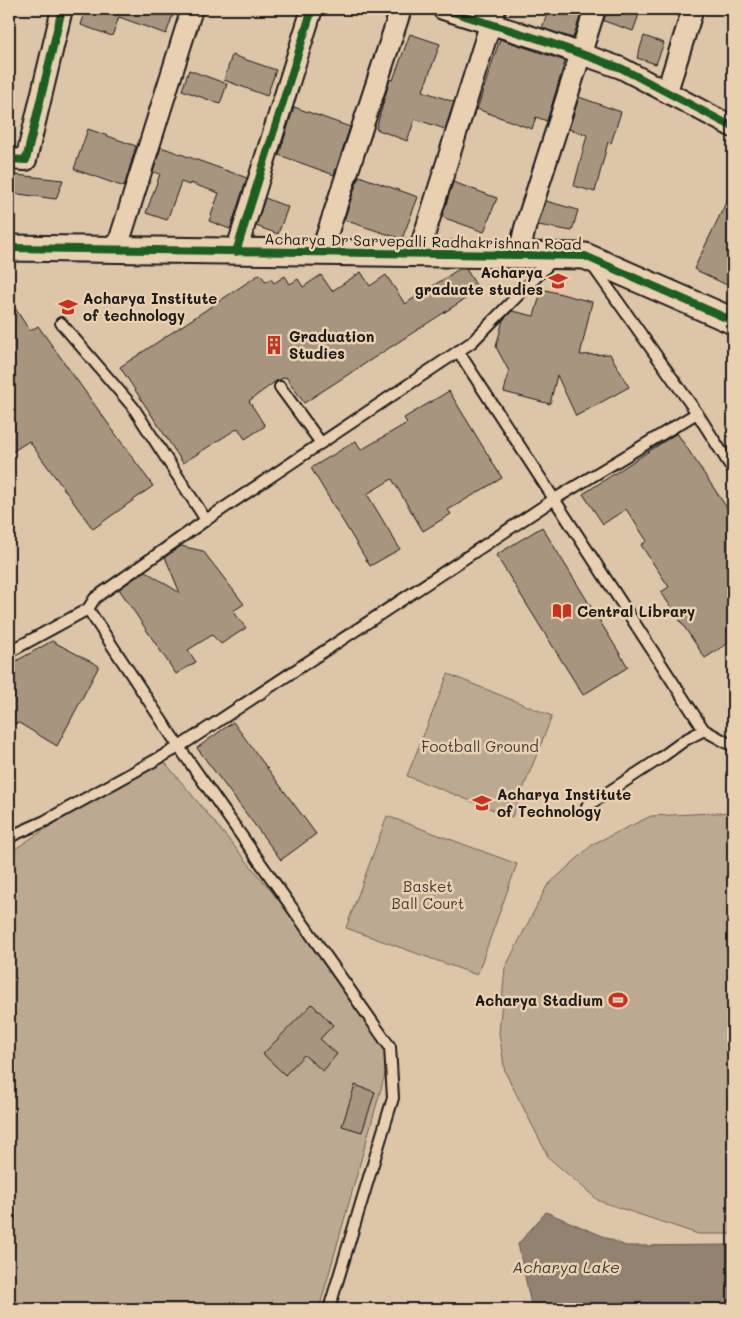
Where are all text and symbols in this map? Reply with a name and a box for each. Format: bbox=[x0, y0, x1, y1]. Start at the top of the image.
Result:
street label: Acharya Dr Sarvepalli Radhakrishnan Road bbox=[264, 228, 582, 254]
place label: Acharya graduate studies bbox=[415, 262, 543, 299]
school or university icon: Acharya graduate studies bbox=[547, 270, 569, 292]
place label: Acharya Institute of technology bbox=[83, 288, 217, 325]
school or university icon: Acharya Institute of technology bbox=[57, 296, 79, 318]
place label: Graduation Studies bbox=[289, 326, 374, 363]
building icon: Graduation Studies bbox=[263, 334, 285, 356]
library icon: Central Library bbox=[551, 600, 573, 622]
place label: Central Library bbox=[577, 601, 695, 621]
park label: Football Ground bbox=[421, 736, 539, 756]
place label: Acharya Institute of Technology bbox=[497, 784, 631, 821]
school or university icon: Acharya Institute of Technology bbox=[471, 792, 493, 814]
park label: Basket Ball Court bbox=[392, 876, 464, 913]
sports icon: Acharya Stadium bbox=[607, 989, 629, 1011]
place label: Acharya Stadium bbox=[475, 990, 603, 1010]
water label: Acharya Lake bbox=[512, 1256, 620, 1277]

